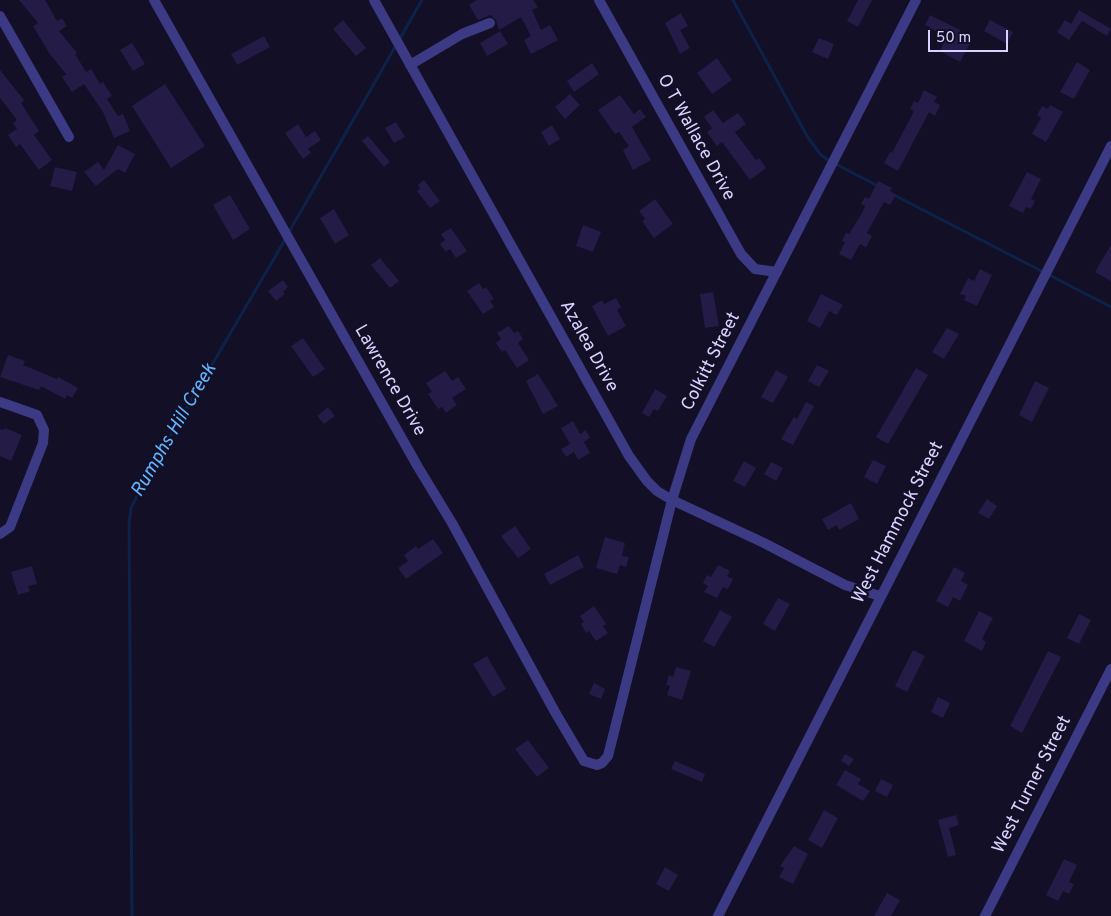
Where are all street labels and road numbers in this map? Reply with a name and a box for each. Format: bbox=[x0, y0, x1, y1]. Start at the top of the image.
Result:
street label: O T Wallace Drive bbox=[651, 71, 739, 205]
street label: Azalea Drive bbox=[554, 297, 622, 397]
street label: Colkitt Street bbox=[678, 309, 746, 415]
street label: Lawrence Drive bbox=[348, 322, 430, 440]
street label: West Hammock Street bbox=[849, 438, 949, 608]
street label: West Turner Street bbox=[989, 713, 1077, 857]

